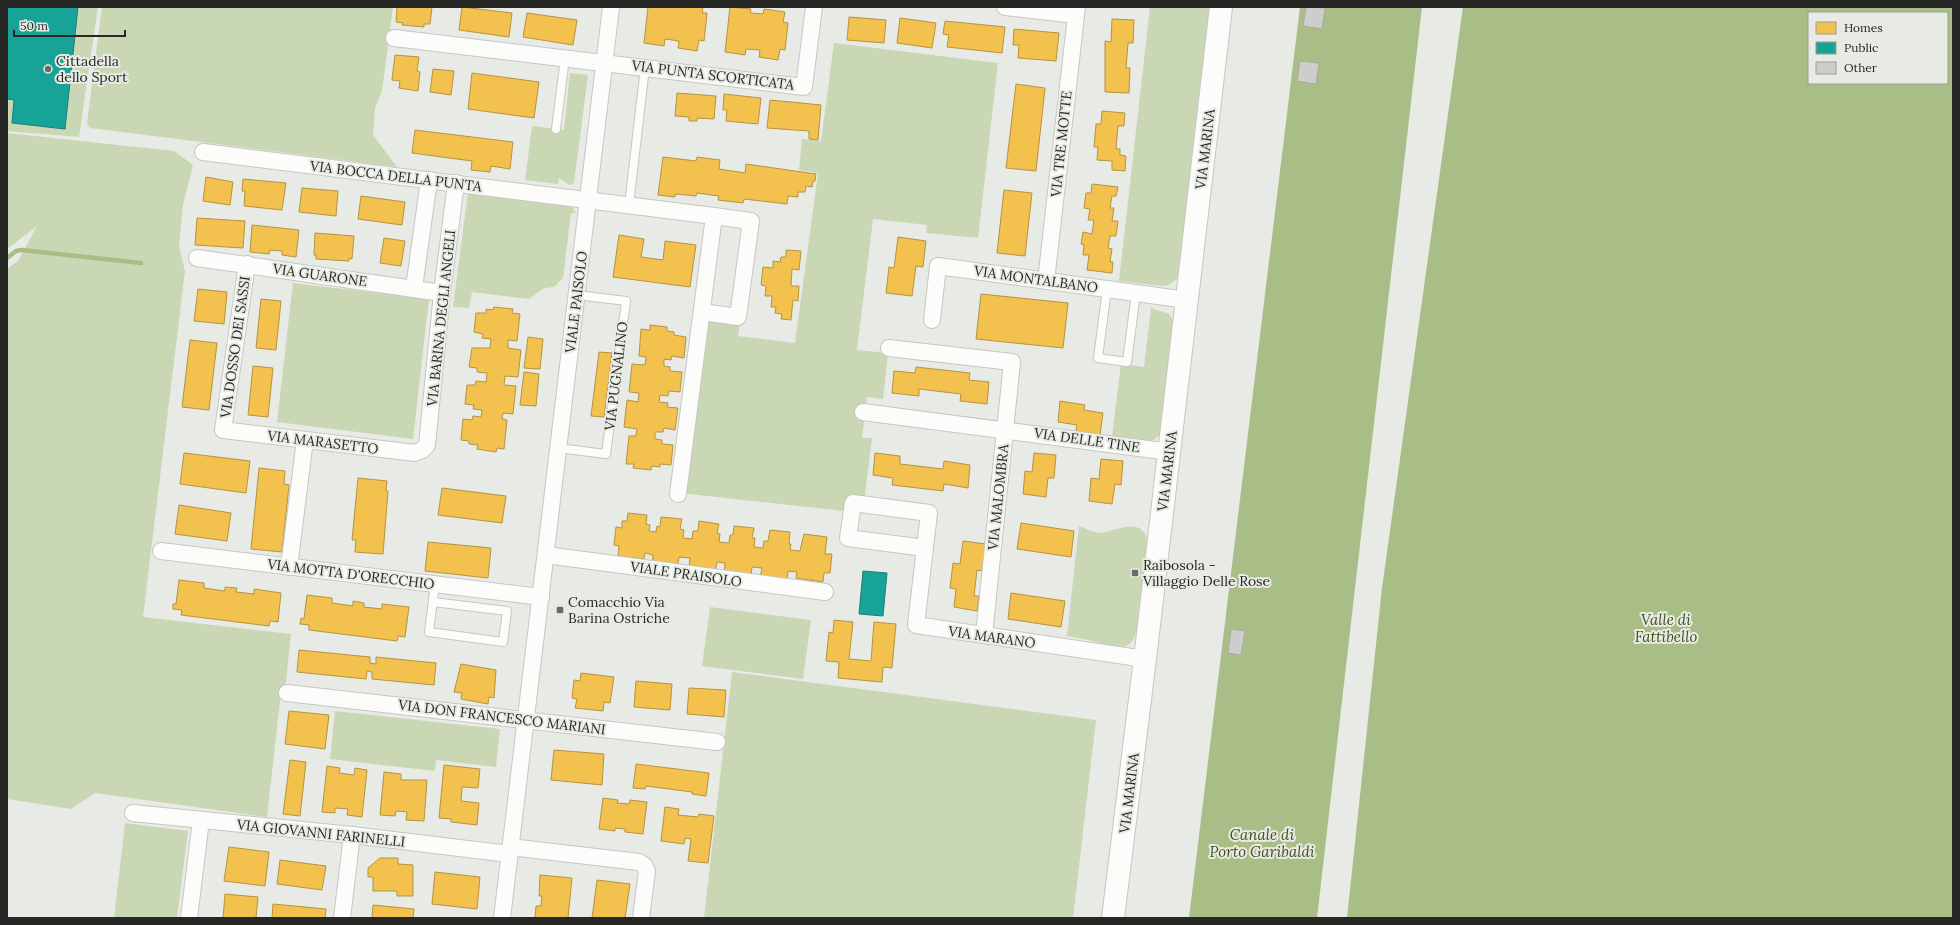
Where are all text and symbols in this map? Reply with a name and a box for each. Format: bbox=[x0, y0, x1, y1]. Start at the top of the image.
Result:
scale bar bbox=[14, 12, 125, 38]
legend bbox=[1808, 12, 1948, 84]
text: 50 m bbox=[20, 18, 48, 33]
text: Homes bbox=[1844, 20, 1883, 35]
text: Public bbox=[1844, 40, 1878, 55]
place label: Cittadella dello Sport bbox=[56, 52, 128, 86]
street label: VIA PUNTA SCORTICATA bbox=[630, 56, 795, 94]
text: Other bbox=[1844, 60, 1878, 75]
marker: Cittadella dello Sport bbox=[43, 64, 53, 74]
street label: VIA TRE MOTTE bbox=[1046, 90, 1076, 199]
street label: VIA MARINA bbox=[1191, 108, 1219, 191]
street label: VIA BOCCA DELLA PUNTA bbox=[308, 156, 483, 195]
street label: VIA BARINA DEGLI ANGELI bbox=[423, 229, 459, 408]
street label: VIALE PAISOLO bbox=[561, 250, 591, 355]
street label: VIA GUARONE bbox=[271, 259, 369, 291]
street label: VIA MONTALBANO bbox=[972, 261, 1099, 297]
street label: VIA DOSSO DEI SASSI bbox=[216, 275, 254, 420]
street label: VIA PUGNALINO bbox=[600, 320, 632, 433]
street label: VIA DELLE TINE bbox=[1032, 424, 1141, 456]
street label: VIA MARASETTO bbox=[265, 426, 380, 458]
street label: VIA MARINA bbox=[1153, 430, 1181, 513]
street label: VIA MALOMBRA bbox=[983, 443, 1013, 552]
street label: VIA MOTTA D'ORECCHIO bbox=[266, 555, 435, 593]
place label: Raibosola - Villaggio Delle Rose bbox=[1142, 556, 1271, 590]
street label: VIALE PRAISOLO bbox=[628, 557, 743, 591]
marker: Raibosola - Villaggio Delle Rose bbox=[1130, 568, 1140, 578]
place label: Comacchio Via Barina Ostriche bbox=[568, 593, 670, 627]
marker: Comacchio Via Barina Ostriche bbox=[555, 605, 565, 615]
water label: Valle di Fattibello bbox=[1635, 610, 1698, 646]
street label: VIA MARANO bbox=[946, 622, 1037, 652]
street label: VIA DON FRANCESCO MARIANI bbox=[396, 695, 607, 739]
street label: VIA MARINA bbox=[1115, 752, 1143, 835]
street label: VIA GIOVANNI FARINELLI bbox=[235, 815, 406, 851]
water label: Canale di Porto Garibaldi bbox=[1209, 825, 1315, 861]

